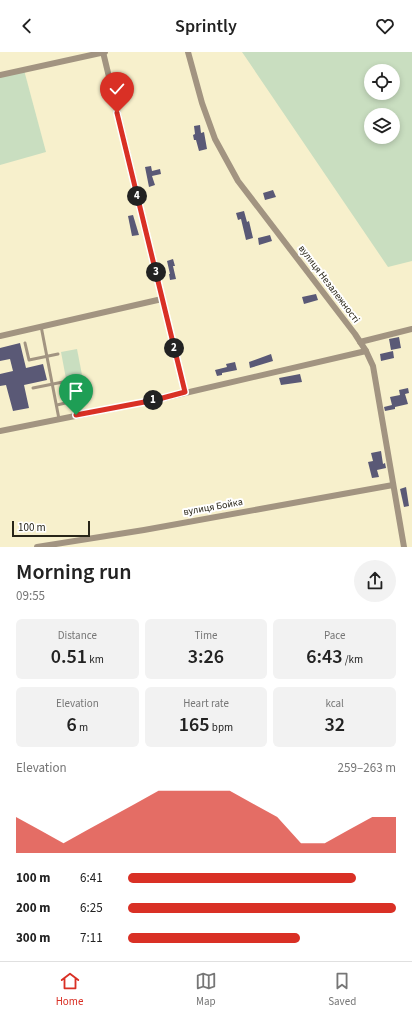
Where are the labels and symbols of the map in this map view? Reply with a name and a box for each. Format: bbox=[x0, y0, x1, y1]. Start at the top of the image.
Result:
pin bbox=[100, 72, 134, 113]
pin: 4 bbox=[127, 186, 147, 206]
street label: вулиця Незалежності bbox=[295, 242, 363, 326]
pin: 3 bbox=[146, 262, 166, 282]
pin: 2 bbox=[164, 338, 184, 358]
pin bbox=[59, 374, 93, 415]
pin: 1 bbox=[143, 390, 163, 410]
street label: вулиця Бойка bbox=[182, 495, 244, 519]
scale bar bbox=[12, 519, 90, 538]

